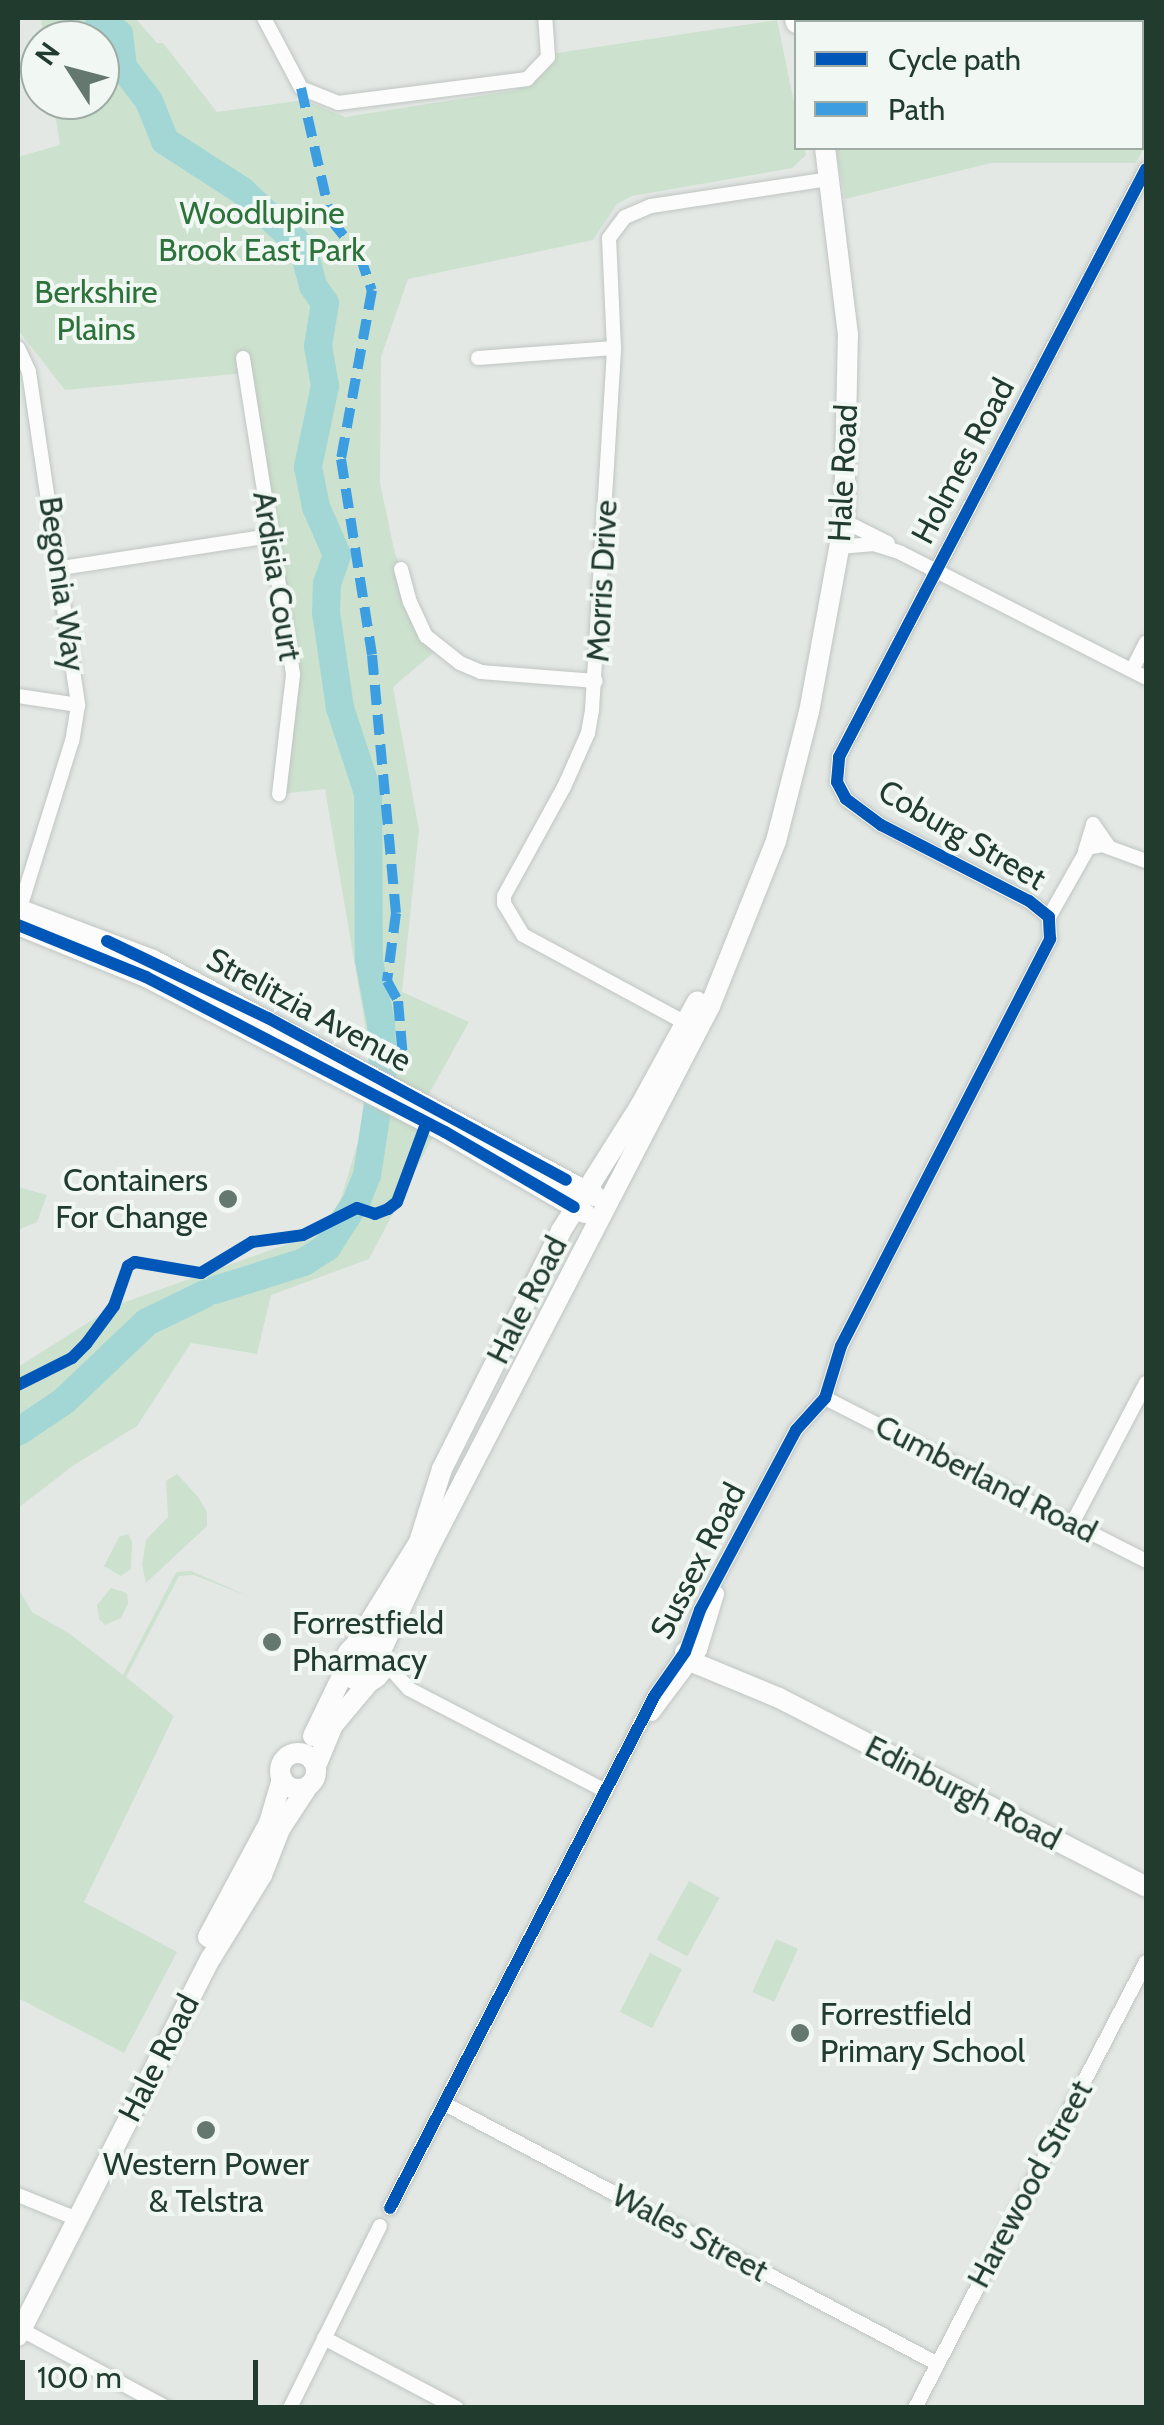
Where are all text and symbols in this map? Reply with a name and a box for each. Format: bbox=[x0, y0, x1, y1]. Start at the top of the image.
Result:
north arrow bbox=[20, 20, 120, 120]
legend bbox=[794, 20, 1144, 150]
text: N bbox=[28, 36, 67, 72]
text: Cycle path bbox=[888, 41, 1021, 78]
text: Path bbox=[888, 91, 945, 128]
park label: Woodlupine Brook East Park bbox=[158, 195, 366, 270]
park label: Berkshire Plains bbox=[34, 274, 158, 349]
street label: Holmes Road bbox=[903, 372, 1023, 550]
street label: Hale Road bbox=[820, 403, 866, 543]
street label: Ardisia Court bbox=[245, 489, 309, 663]
street label: Begonia Way bbox=[31, 494, 93, 674]
street label: Morris Drive bbox=[579, 499, 625, 663]
street label: Coburg Street bbox=[872, 772, 1052, 898]
street label: Strelitzia Avenue bbox=[200, 940, 418, 1080]
place label: Containers For Change bbox=[55, 1162, 208, 1237]
marker: Containers For Change bbox=[217, 1188, 239, 1210]
street label: Hale Road bbox=[479, 1230, 575, 1370]
street label: Cumberland Road bbox=[869, 1407, 1103, 1551]
street label: Sussex Road bbox=[642, 1477, 754, 1645]
place label: Forrestfield Pharmacy bbox=[292, 1605, 444, 1680]
marker: Forrestfield Pharmacy bbox=[261, 1631, 283, 1653]
street label: Edinburgh Road bbox=[859, 1727, 1067, 1859]
street label: Hale Road bbox=[111, 1988, 207, 2128]
place label: Forrestfield Primary School bbox=[820, 1996, 1025, 2071]
marker: Forrestfield Primary School bbox=[789, 2022, 811, 2044]
street label: Harewood Street bbox=[959, 2074, 1101, 2294]
marker: Western Power & Telstra bbox=[195, 2119, 217, 2141]
place label: Western Power & Telstra bbox=[103, 2146, 309, 2221]
street label: Wales Street bbox=[606, 2176, 774, 2290]
scale bar bbox=[25, 2340, 262, 2402]
text: 100 m bbox=[37, 2359, 122, 2396]

